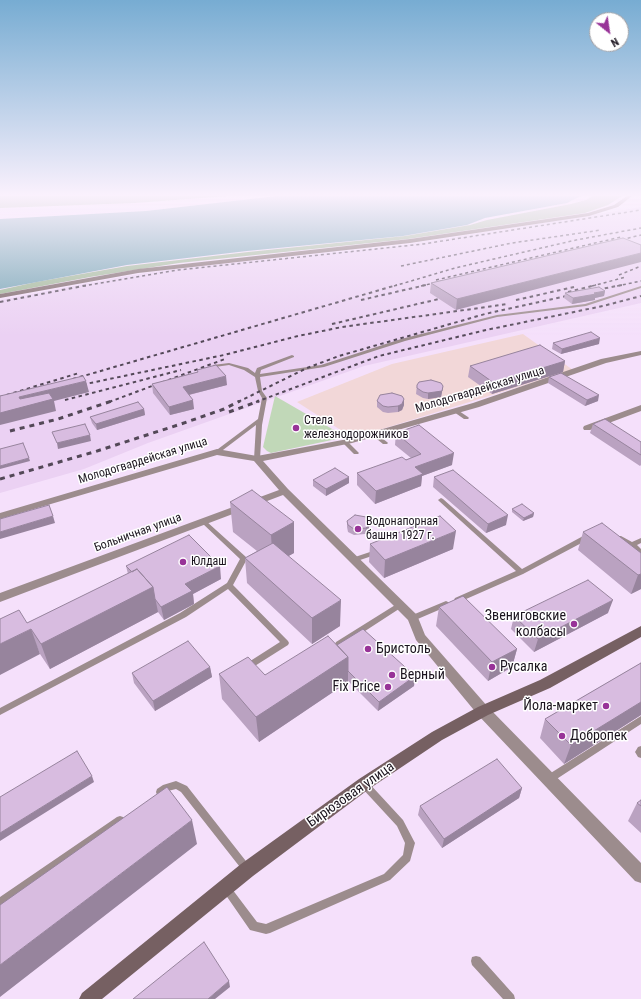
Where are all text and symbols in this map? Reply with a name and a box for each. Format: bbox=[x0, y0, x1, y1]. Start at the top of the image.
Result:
north arrow bbox=[589, 12, 629, 52]
text: N bbox=[609, 35, 621, 49]
street label: Молодогвардейская улица bbox=[414, 364, 546, 416]
place label: Стела железнодорожников bbox=[304, 414, 408, 442]
marker: Стела железнодорожников bbox=[291, 423, 301, 433]
street label: Молодогвардейская улица bbox=[77, 435, 209, 487]
street label: Больничная улица bbox=[92, 511, 184, 555]
place label: Водонапорная башня 1927 г. bbox=[366, 515, 438, 543]
marker: Водонапорная башня 1927 г. bbox=[353, 524, 363, 534]
place label: Юлдаш bbox=[191, 555, 227, 569]
marker: Юлдаш bbox=[178, 557, 188, 567]
place label: Звениговские колбасы bbox=[485, 608, 566, 640]
marker: Звениговские колбасы bbox=[569, 619, 579, 629]
place label: Бристоль bbox=[376, 641, 431, 657]
marker: Бристоль bbox=[363, 644, 373, 654]
place label: Русалка bbox=[500, 659, 547, 675]
marker: Русалка bbox=[487, 662, 497, 672]
place label: Верный bbox=[400, 667, 445, 683]
marker: Верный bbox=[387, 670, 397, 680]
place label: Fix Price bbox=[332, 679, 380, 695]
marker: Fix Price bbox=[383, 682, 393, 692]
place label: Йола-маркет bbox=[523, 698, 598, 714]
marker: Йола-маркет bbox=[601, 701, 611, 711]
place label: Добропек bbox=[570, 728, 627, 744]
marker: Добропек bbox=[557, 731, 567, 741]
street label: Бирюзовая улица bbox=[304, 759, 398, 831]

